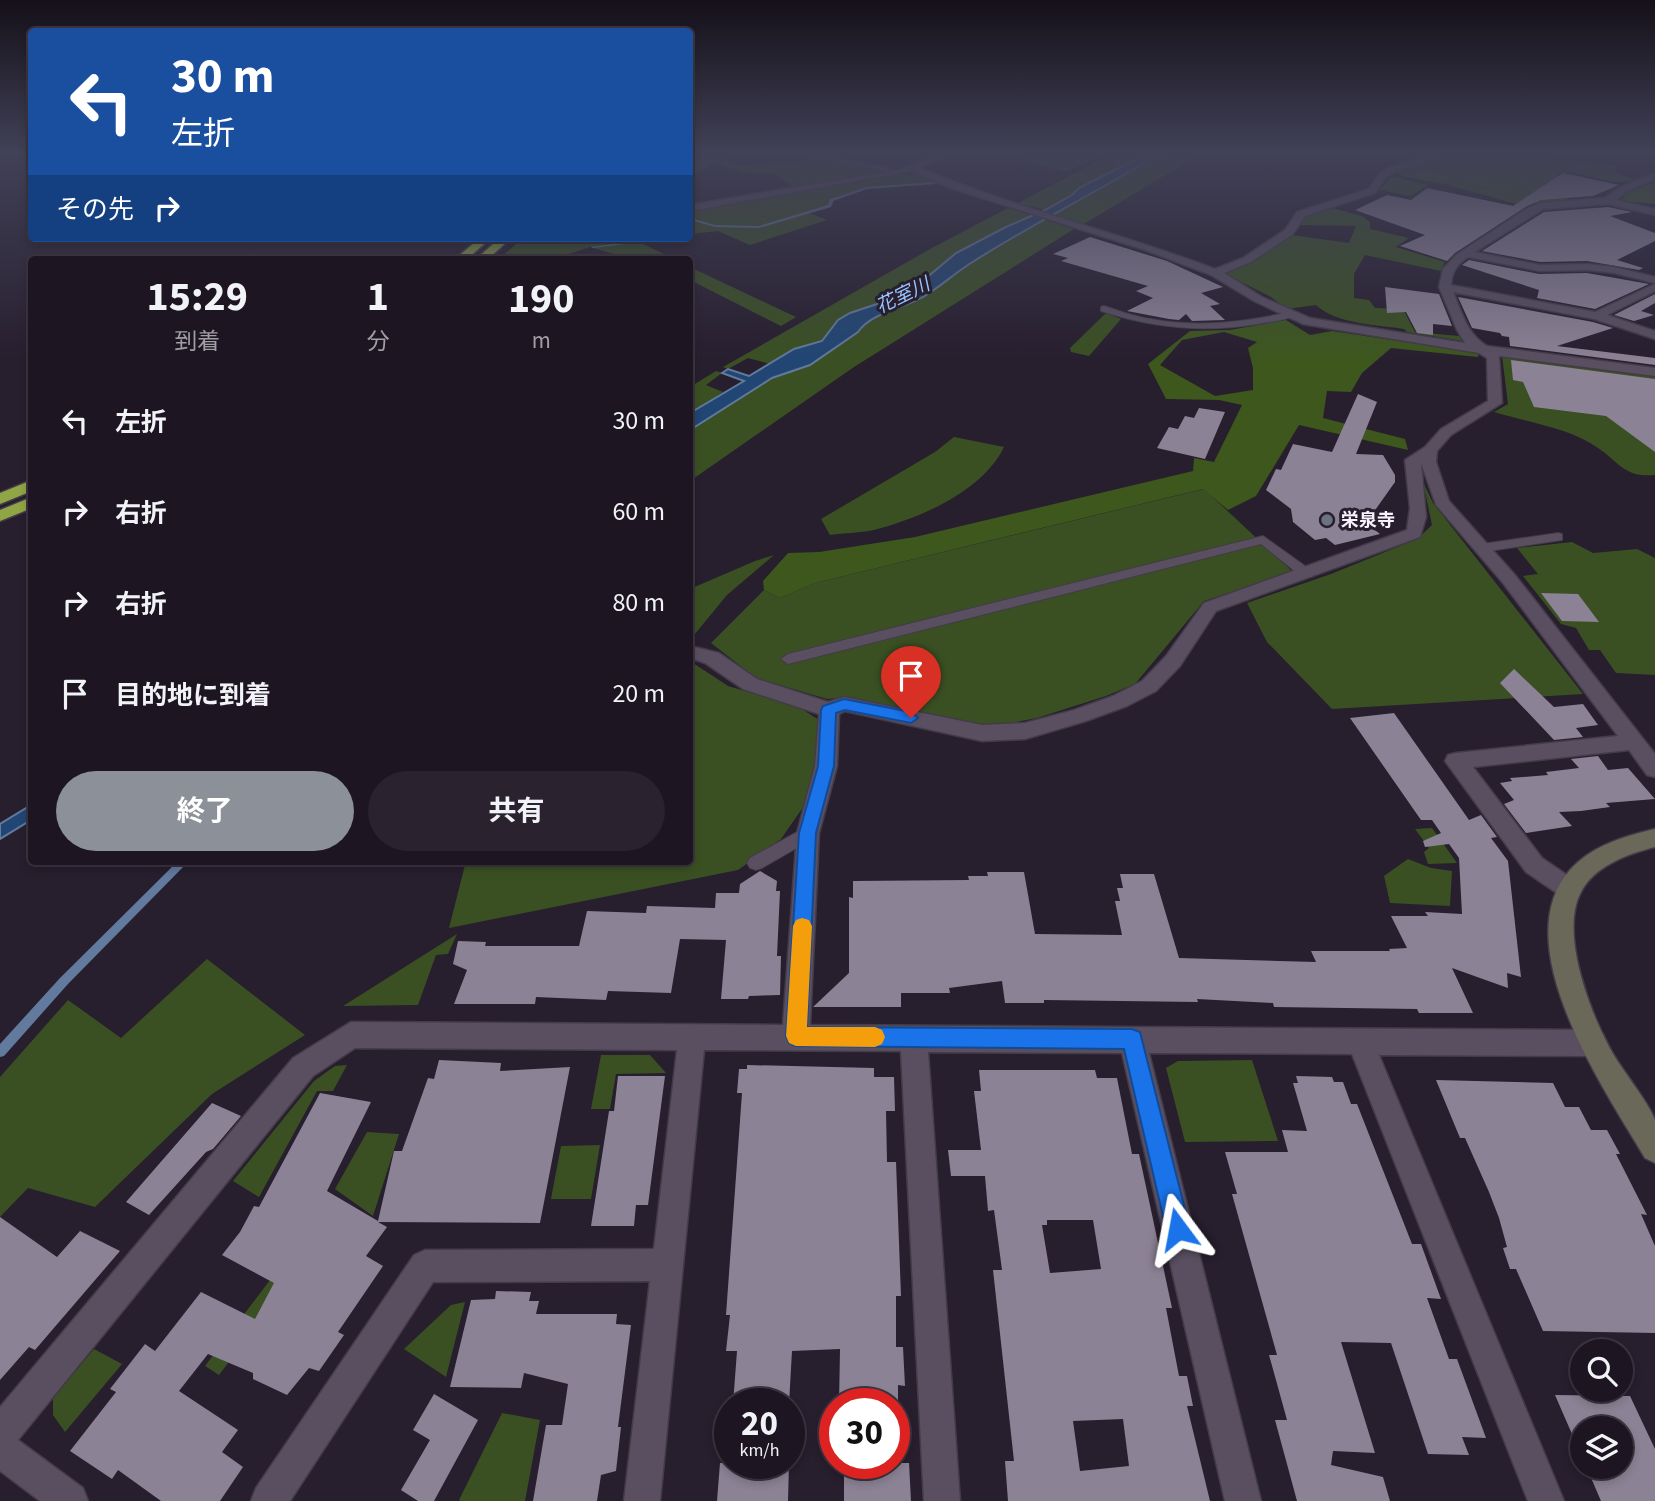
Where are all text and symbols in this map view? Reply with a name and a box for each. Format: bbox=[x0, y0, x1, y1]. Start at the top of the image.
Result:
text: 30 m bbox=[171, 42, 275, 112]
icon: left bbox=[56, 56, 147, 147]
text: 左折 bbox=[171, 111, 235, 157]
icon: right bbox=[148, 189, 186, 227]
text: その先 bbox=[56, 191, 134, 228]
text: 15:29 bbox=[147, 267, 248, 327]
text: 1 bbox=[367, 267, 389, 327]
text: 190 bbox=[508, 269, 574, 329]
water label: 花室川 bbox=[871, 270, 936, 321]
text: m bbox=[532, 324, 551, 357]
text: 到着 bbox=[174, 325, 220, 358]
text: 分 bbox=[366, 325, 389, 358]
icon: left bbox=[56, 402, 94, 440]
text: 30 m bbox=[612, 402, 665, 439]
text: 左折 bbox=[115, 404, 167, 441]
icon: right bbox=[56, 493, 94, 531]
text: 60 m bbox=[612, 493, 665, 530]
text: 右折 bbox=[115, 495, 167, 532]
place label: 栄泉寺 bbox=[1341, 508, 1395, 533]
marker: 栄泉寺 bbox=[1319, 512, 1335, 528]
icon: right bbox=[56, 584, 94, 622]
text: 80 m bbox=[612, 584, 665, 621]
text: 右折 bbox=[115, 586, 167, 623]
pin bbox=[881, 646, 941, 718]
icon: arrive bbox=[892, 657, 930, 695]
icon: arrive bbox=[56, 675, 94, 713]
text: 20 m bbox=[612, 675, 665, 712]
text: 目的地に到着 bbox=[115, 677, 271, 714]
button: 終了 bbox=[56, 771, 354, 851]
button: 共有 bbox=[368, 771, 665, 851]
position arrow bbox=[1141, 1192, 1215, 1266]
map controls bbox=[1570, 1339, 1633, 1479]
button: search bbox=[1570, 1339, 1633, 1402]
speed limit sign: 30 bbox=[819, 1388, 910, 1479]
text: 20 bbox=[741, 1399, 778, 1449]
button: layers bbox=[1570, 1416, 1633, 1479]
text: km/h bbox=[740, 1438, 779, 1463]

